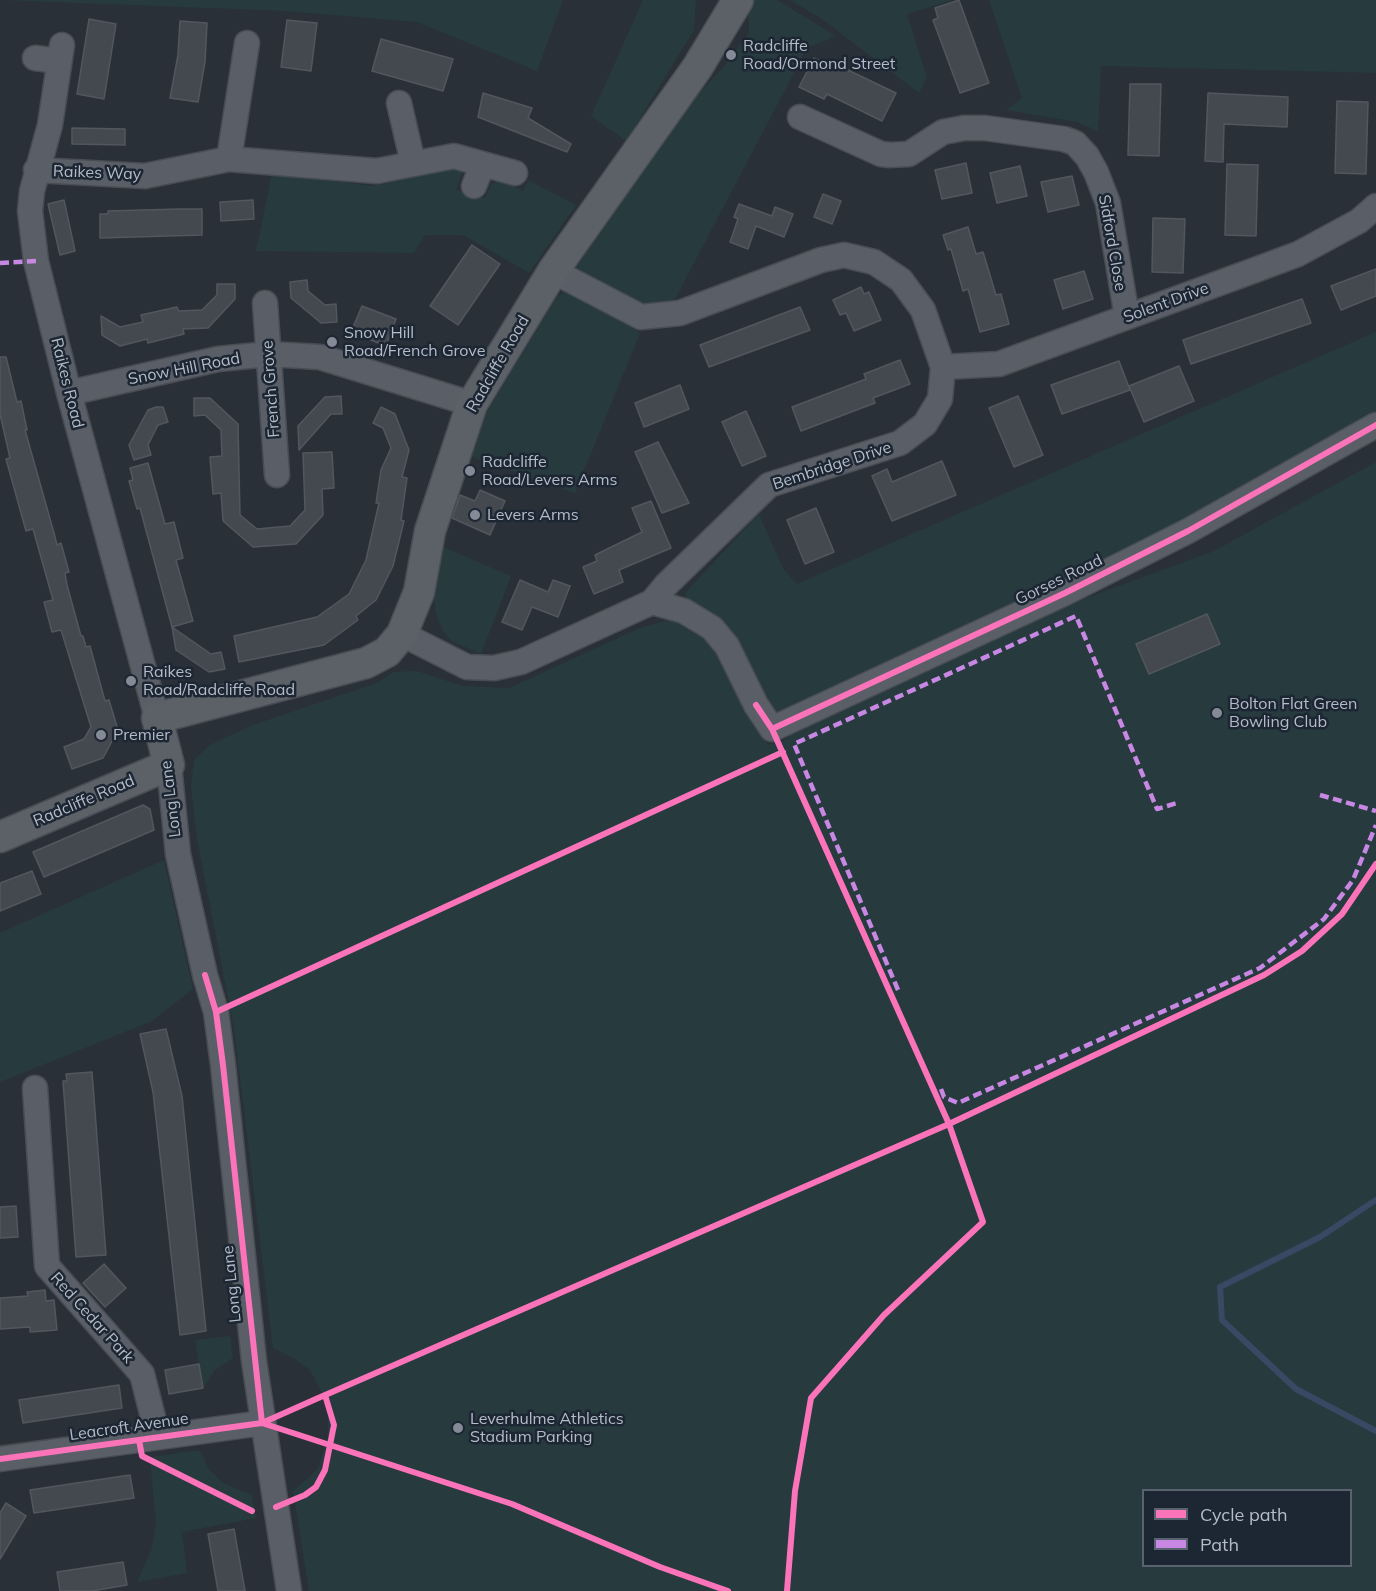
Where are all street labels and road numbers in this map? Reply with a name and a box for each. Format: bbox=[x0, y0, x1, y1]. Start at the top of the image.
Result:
street label: Raikes Way bbox=[53, 162, 141, 184]
street label: Sidford Close bbox=[1094, 193, 1130, 293]
street label: Solent Drive bbox=[1121, 279, 1211, 327]
street label: Radcliffe Road bbox=[463, 312, 533, 416]
street label: Raikes Road bbox=[46, 336, 88, 430]
street label: French Grove bbox=[258, 340, 284, 438]
street label: Snow Hill Road bbox=[126, 349, 242, 389]
street label: Bembridge Drive bbox=[770, 438, 894, 494]
street label: Gorses Road bbox=[1012, 551, 1106, 609]
street label: Long Lane bbox=[157, 759, 185, 839]
street label: Radcliffe Road bbox=[30, 771, 138, 831]
street label: Long Lane bbox=[218, 1245, 246, 1323]
street label: Red Cedar Park bbox=[46, 1269, 138, 1367]
street label: Leacroft Avenue bbox=[68, 1409, 190, 1445]

